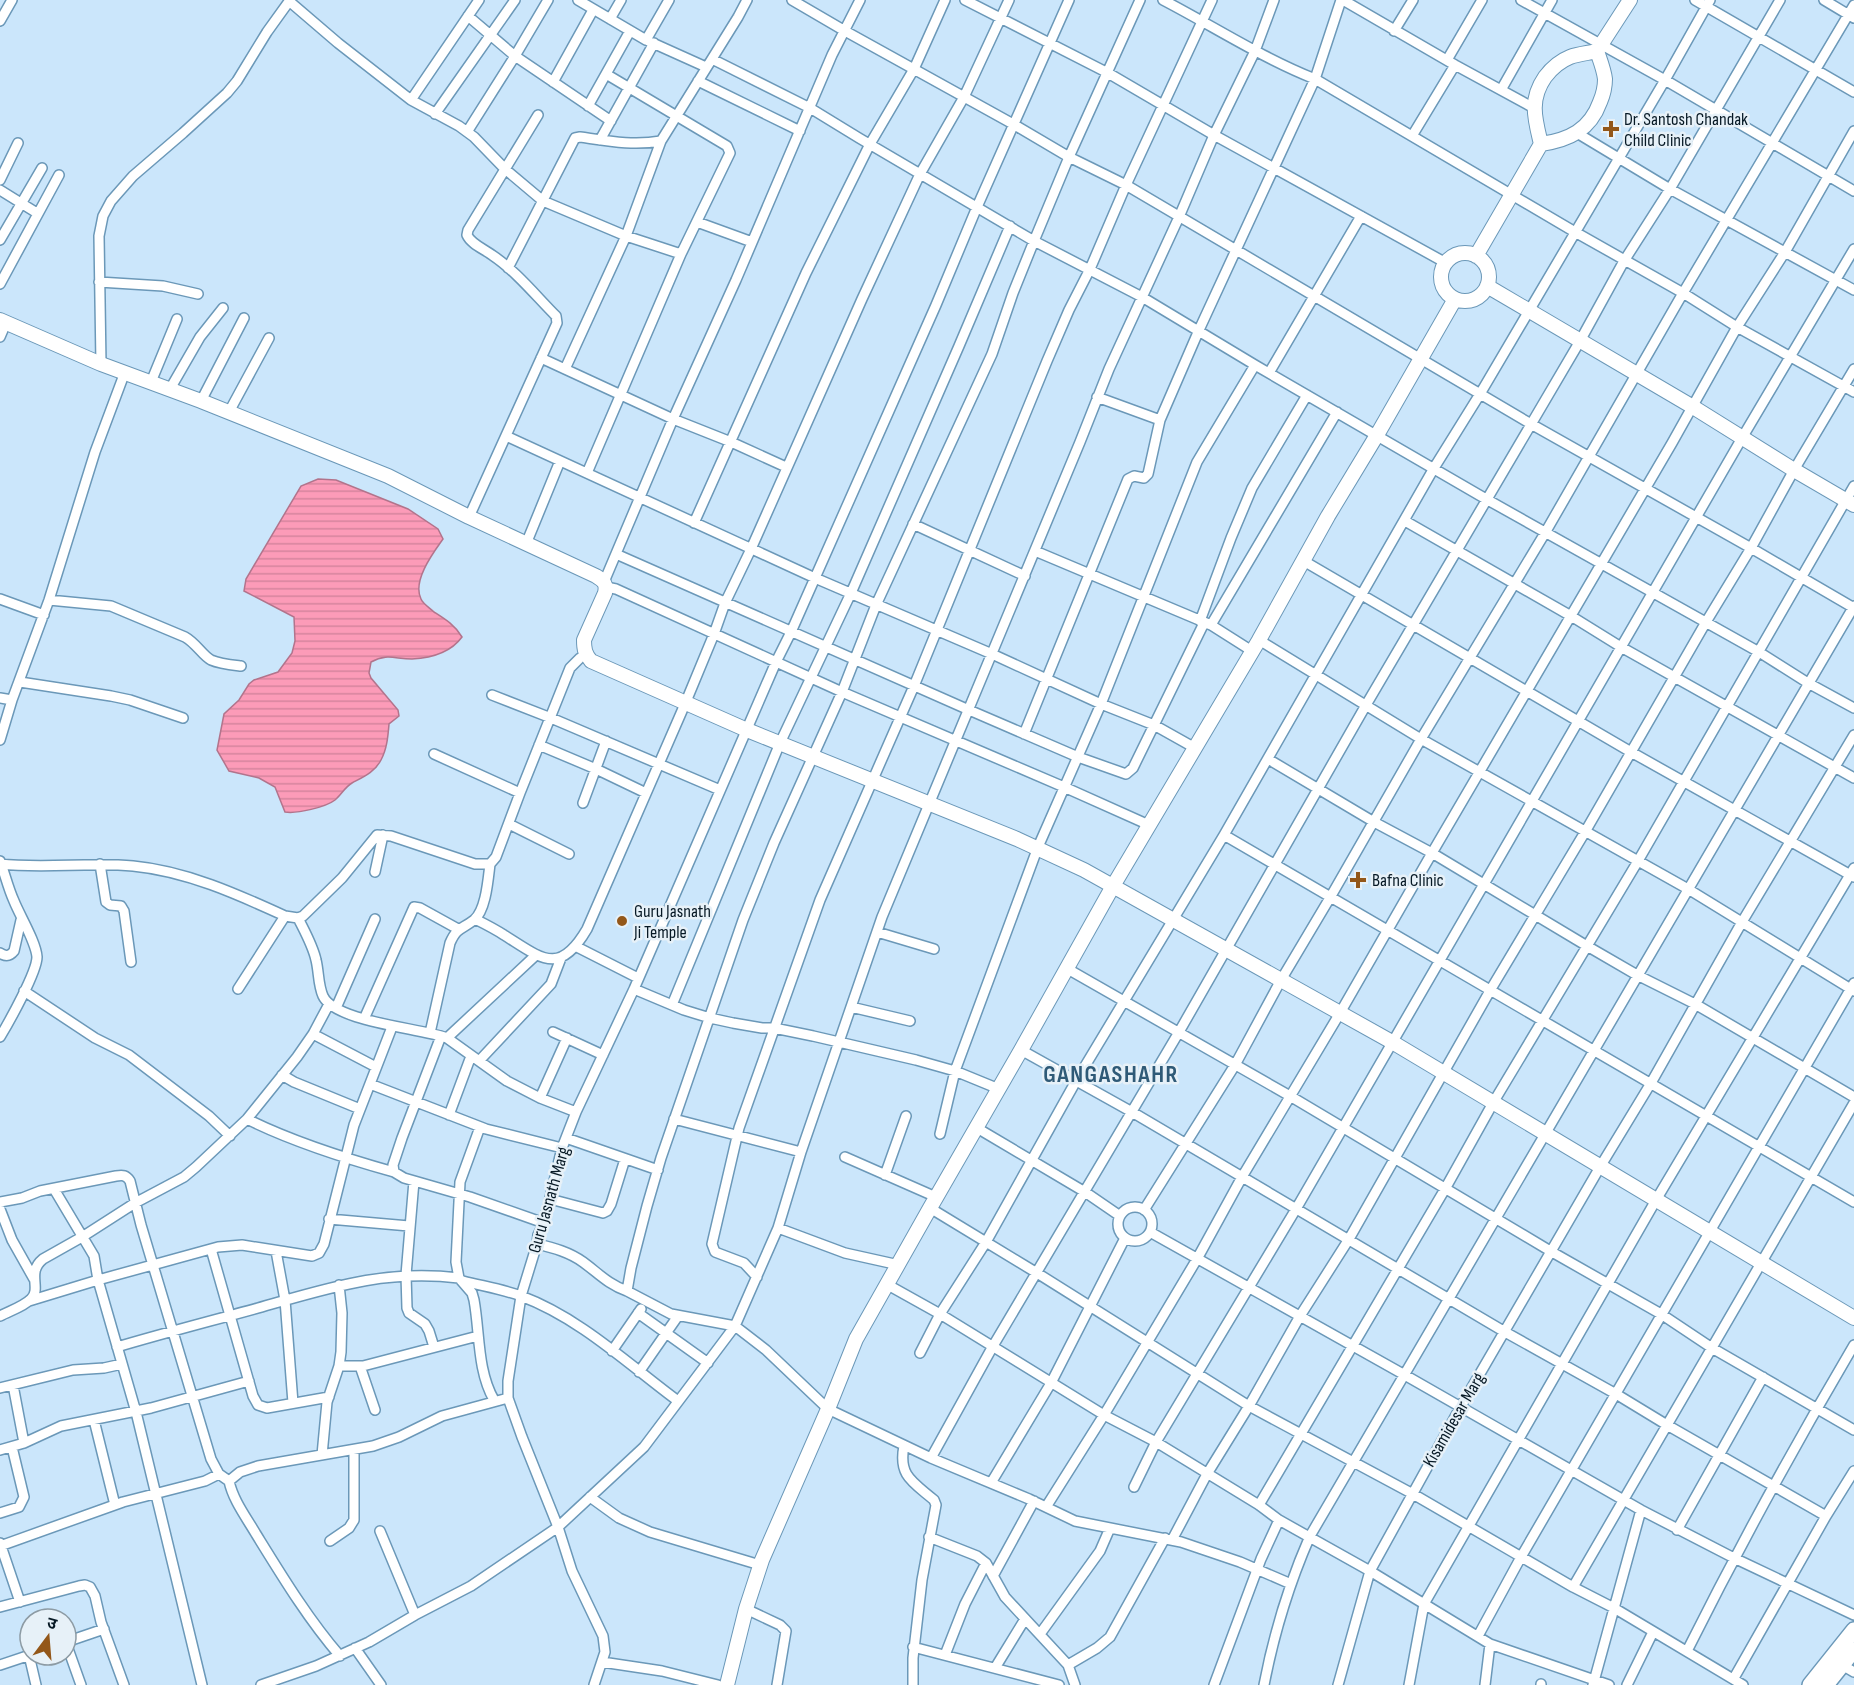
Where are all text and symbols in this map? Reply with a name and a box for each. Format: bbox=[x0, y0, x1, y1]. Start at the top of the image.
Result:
place label: Dr. Santosh Chandak Child Clinic bbox=[1624, 109, 1748, 151]
marker: Dr. Santosh Chandak Child Clinic bbox=[1602, 120, 1620, 138]
place label: Bafna Clinic bbox=[1372, 870, 1444, 891]
marker: Bafna Clinic bbox=[1349, 871, 1367, 889]
place label: Guru Jasnath Ji Temple bbox=[633, 901, 711, 943]
marker: Guru Jasnath Ji Temple bbox=[615, 914, 629, 928]
district label: GANGASHAHR bbox=[1043, 1060, 1179, 1089]
street label: Guru Jasnath Marg bbox=[524, 1145, 574, 1255]
street label: Kisamidesar Marg bbox=[1419, 1369, 1489, 1471]
north arrow bbox=[18, 1607, 78, 1667]
text: उ bbox=[45, 1614, 59, 1635]

